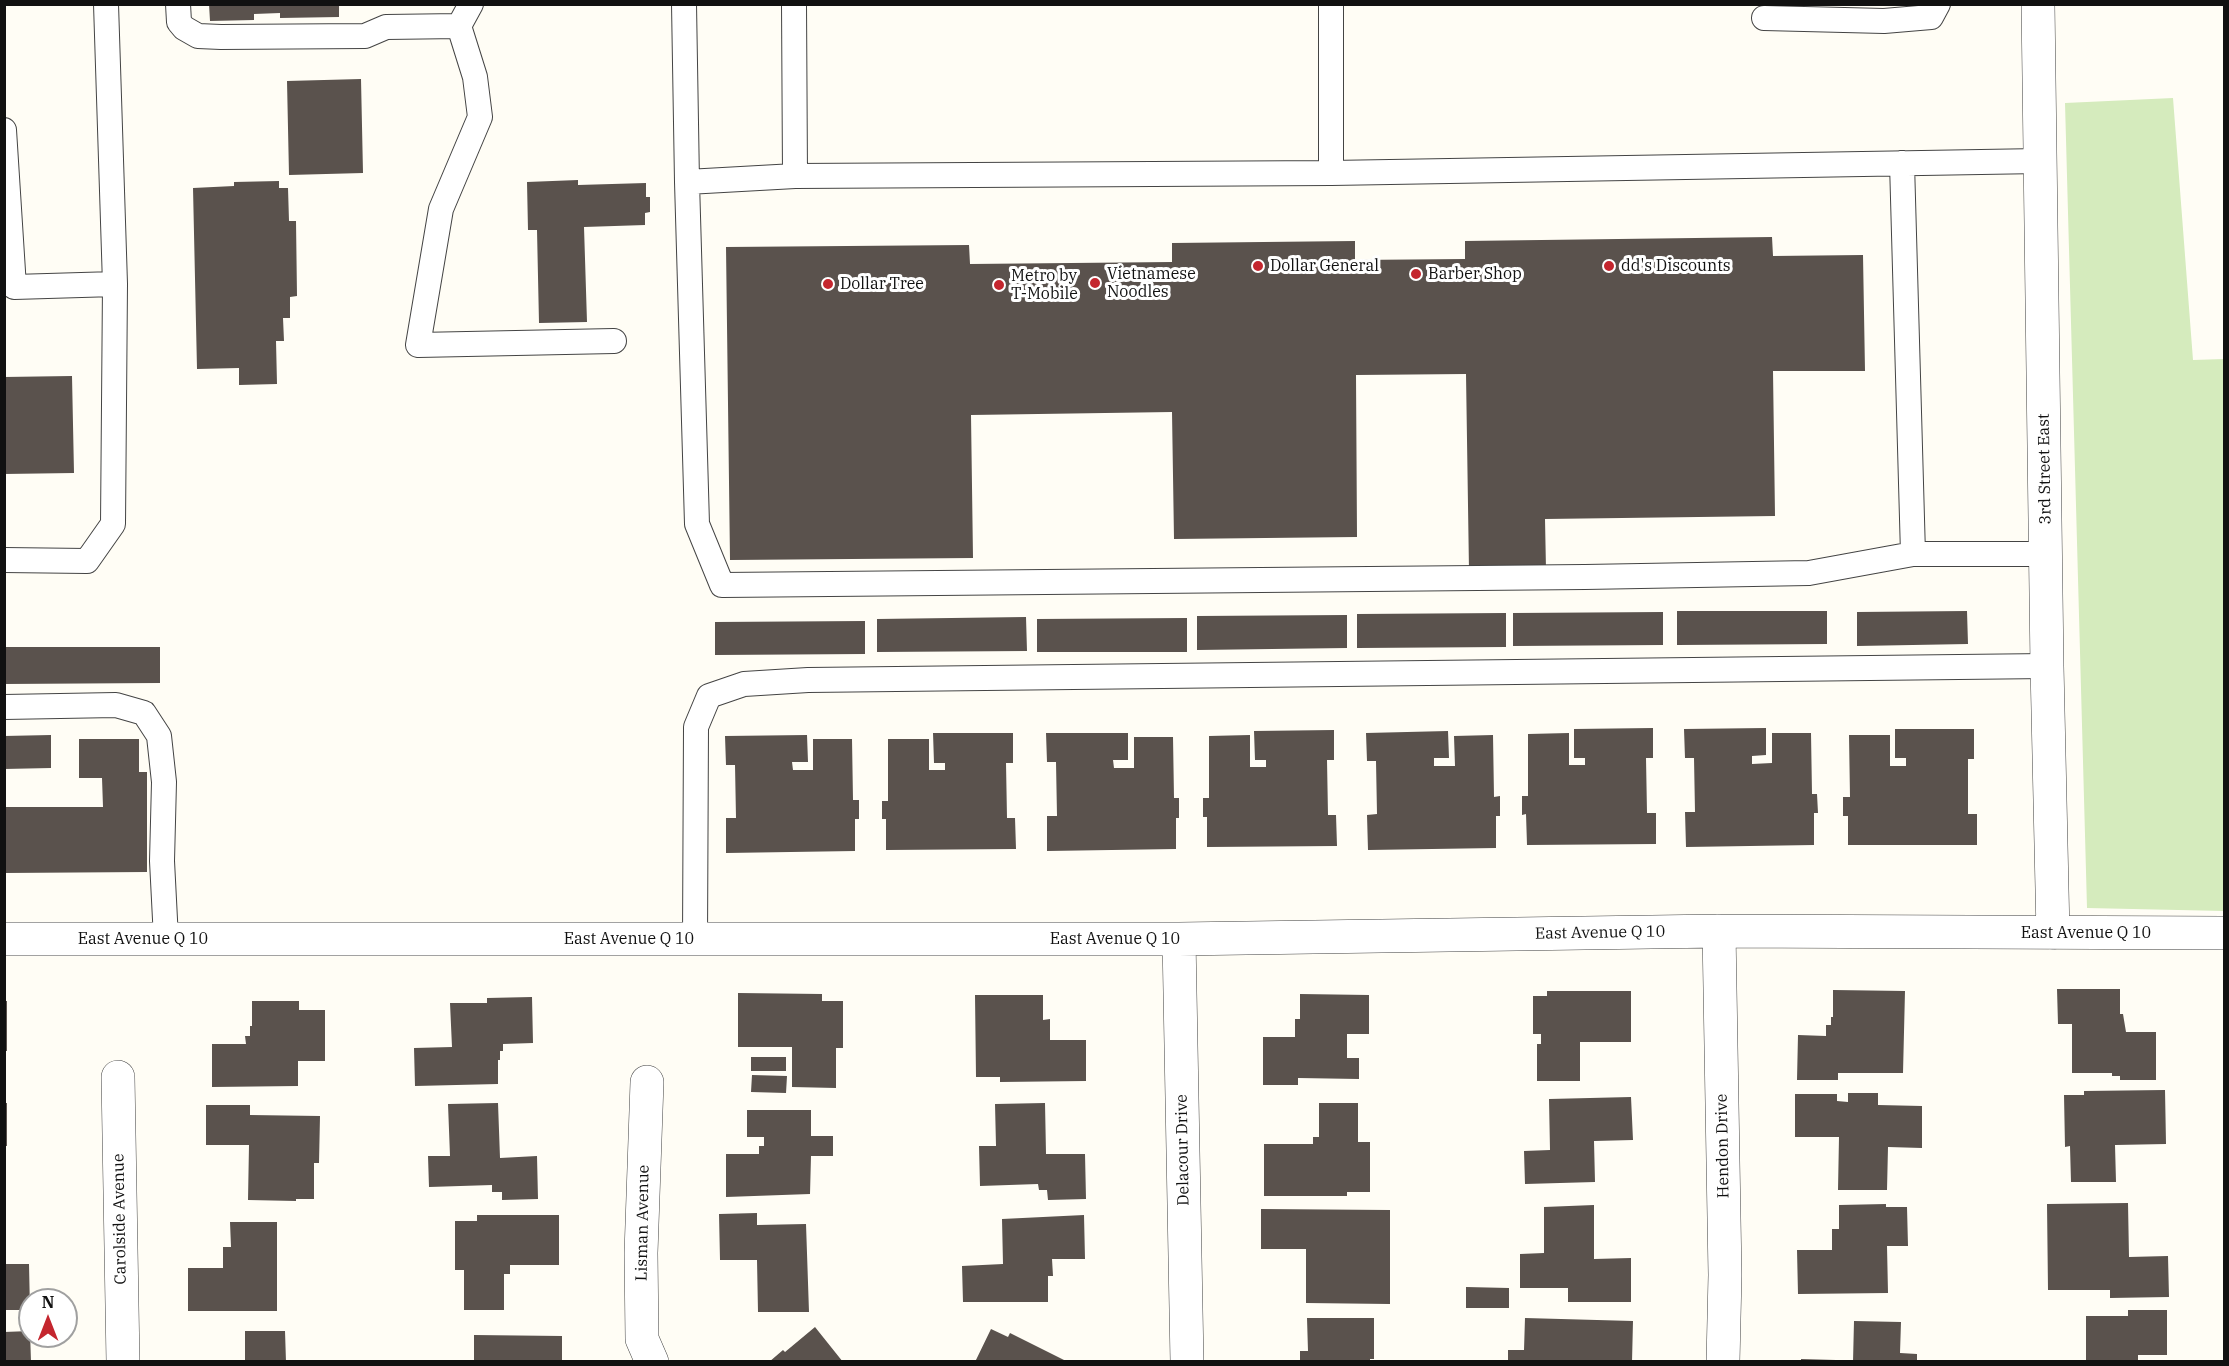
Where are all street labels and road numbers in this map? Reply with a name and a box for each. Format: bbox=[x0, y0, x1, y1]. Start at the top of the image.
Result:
street label: 3rd Street East bbox=[2034, 413, 2056, 525]
street label: East Avenue Q 10 bbox=[1535, 922, 1665, 944]
street label: East Avenue Q 10 bbox=[2021, 923, 2151, 943]
street label: East Avenue Q 10 bbox=[78, 929, 208, 949]
street label: East Avenue Q 10 bbox=[564, 929, 694, 949]
street label: East Avenue Q 10 bbox=[1050, 929, 1180, 949]
street label: Delacour Drive bbox=[1172, 1094, 1194, 1206]
street label: Hendon Drive bbox=[1712, 1094, 1734, 1198]
street label: Carolside Avenue bbox=[109, 1153, 131, 1285]
street label: Lisman Avenue bbox=[632, 1165, 654, 1281]

